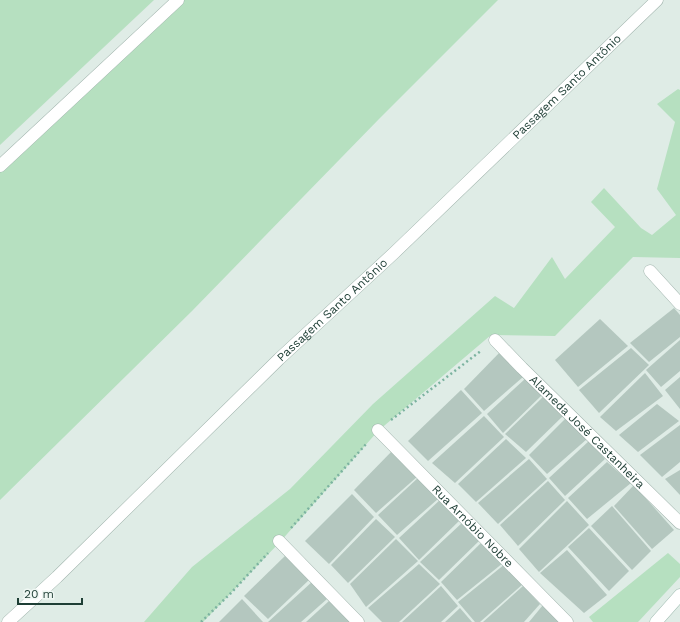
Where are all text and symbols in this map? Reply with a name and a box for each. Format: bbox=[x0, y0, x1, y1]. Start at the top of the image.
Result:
street label: Passagem Santo Antônio bbox=[510, 31, 624, 142]
street label: Passagem Santo Antônio bbox=[274, 256, 390, 364]
street label: Alameda José Castanheira bbox=[527, 372, 648, 491]
street label: Rua Arnóbio Nobre bbox=[429, 482, 516, 570]
scale bar bbox=[18, 580, 82, 606]
text: 20 m bbox=[24, 587, 54, 601]

